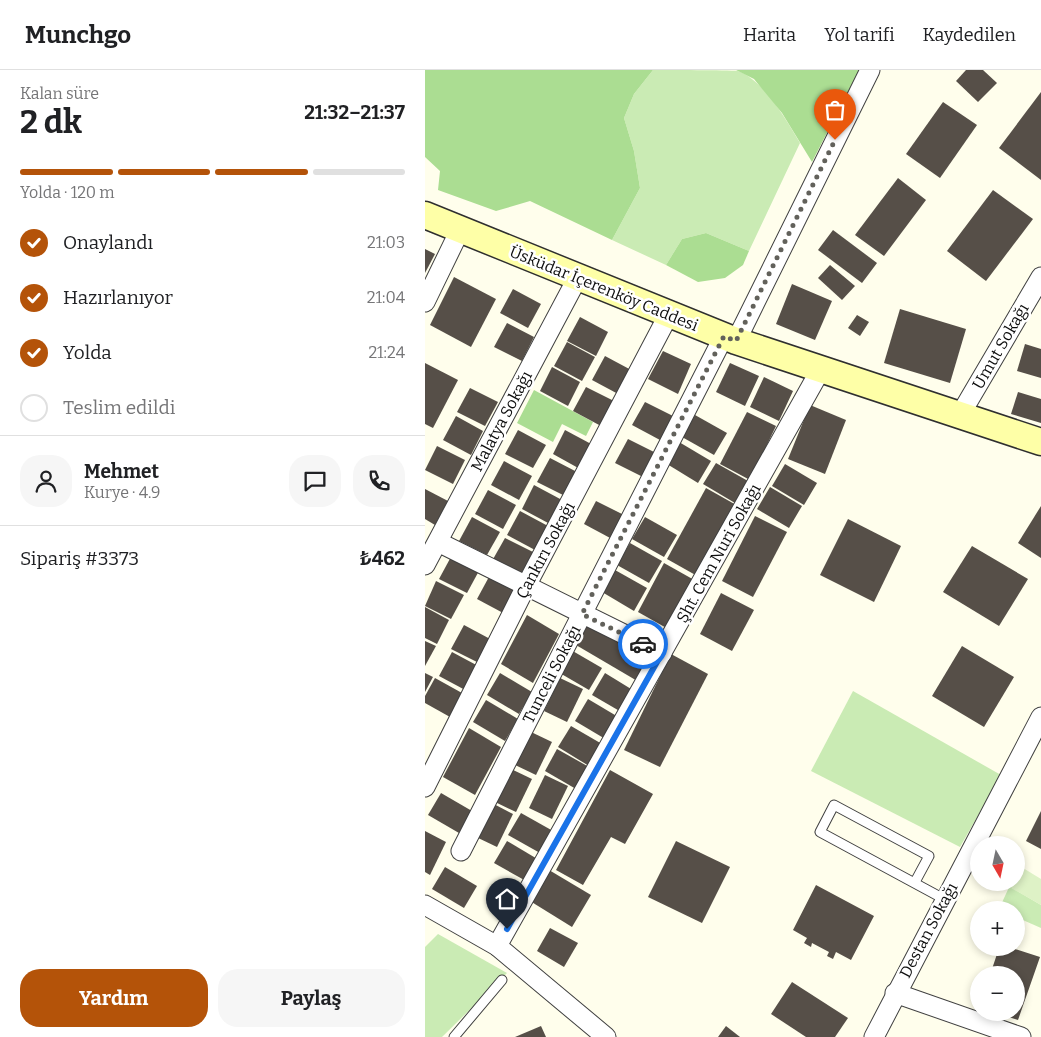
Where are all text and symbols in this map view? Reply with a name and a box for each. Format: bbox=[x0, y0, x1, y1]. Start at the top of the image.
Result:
text: Munchgo bbox=[25, 21, 131, 49]
text: Harita bbox=[743, 24, 796, 46]
text: Yol tarifi bbox=[824, 24, 895, 46]
text: Kaydedilen bbox=[923, 24, 1016, 46]
text: Kalan süre bbox=[20, 84, 99, 103]
pin bbox=[814, 89, 856, 140]
icon: bag bbox=[821, 96, 849, 124]
text: 21:32–21:37 bbox=[304, 101, 405, 124]
text: 2 dk bbox=[20, 103, 82, 141]
text: Yolda · 120 m bbox=[20, 183, 115, 202]
icon: check bbox=[20, 229, 48, 257]
text: Onaylandı bbox=[63, 231, 153, 254]
text: 21:03 bbox=[367, 233, 405, 252]
street label: Üsküdar İçerenköy Caddesi bbox=[507, 242, 701, 335]
icon: check bbox=[20, 284, 48, 312]
text: Hazırlanıyor bbox=[63, 286, 173, 309]
text: 21:04 bbox=[367, 288, 405, 307]
street label: Umut Sokağı bbox=[968, 300, 1033, 392]
icon: check bbox=[20, 339, 48, 367]
text: Yolda bbox=[63, 341, 112, 364]
text: 21:24 bbox=[368, 343, 405, 362]
street label: Malatya Sokağı bbox=[467, 368, 536, 475]
text: Teslim edildi bbox=[63, 396, 175, 419]
button: person bbox=[20, 455, 72, 507]
button: chat bbox=[289, 455, 341, 507]
button: phone bbox=[353, 455, 405, 507]
text: Mehmet bbox=[84, 460, 159, 483]
street label: Şht. Cem Nuri Sokağı bbox=[672, 480, 765, 626]
text: Kurye · 4.9 bbox=[84, 483, 160, 502]
street label: Çankırı Sokağı bbox=[512, 498, 579, 602]
text: Sipariş #3373 bbox=[20, 547, 139, 570]
text: ₺462 bbox=[359, 547, 405, 570]
courier bbox=[618, 619, 668, 669]
street label: Tunceli Sokağı bbox=[519, 622, 584, 727]
icon: car bbox=[629, 630, 657, 658]
north arrow bbox=[970, 836, 1025, 891]
map controls bbox=[970, 836, 1025, 1021]
pin bbox=[486, 878, 528, 929]
street label: Destan Sokağı bbox=[895, 879, 962, 981]
icon: home bbox=[493, 885, 521, 913]
button: + bbox=[970, 901, 1025, 956]
button: − bbox=[970, 966, 1025, 1021]
button: Yardım bbox=[20, 969, 208, 1027]
button: Paylaş bbox=[218, 969, 405, 1027]

